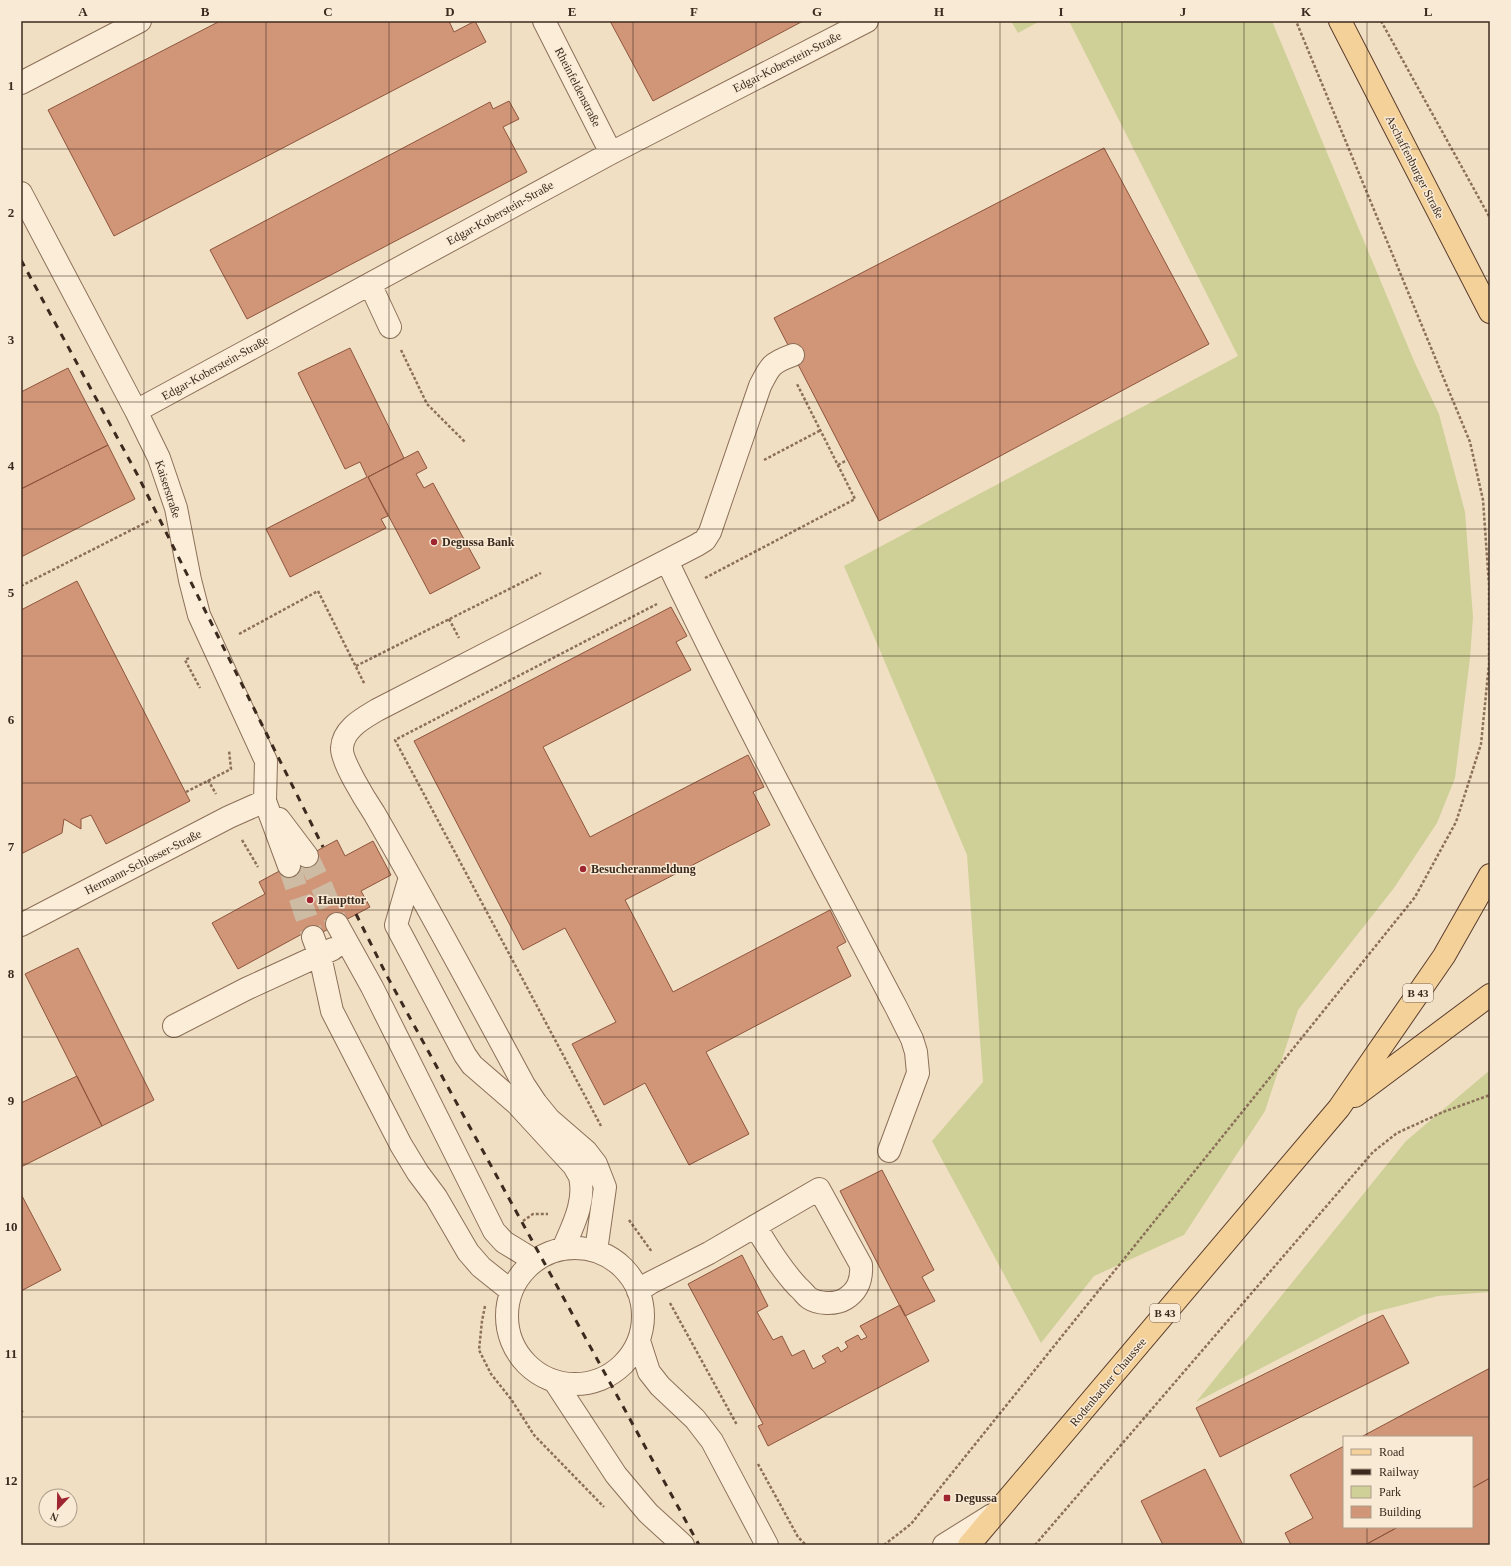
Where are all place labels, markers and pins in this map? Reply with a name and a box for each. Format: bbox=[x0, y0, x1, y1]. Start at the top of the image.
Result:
place label: Degussa Bank bbox=[442, 535, 515, 549]
marker: Degussa Bank bbox=[429, 537, 439, 547]
place label: Besucheranmeldung bbox=[591, 862, 696, 876]
marker: Besucheranmeldung bbox=[578, 864, 588, 874]
place label: Haupttor bbox=[318, 893, 367, 907]
marker: Haupttor bbox=[305, 895, 315, 905]
place label: Degussa bbox=[955, 1491, 997, 1505]
marker: Degussa bbox=[942, 1493, 952, 1503]

